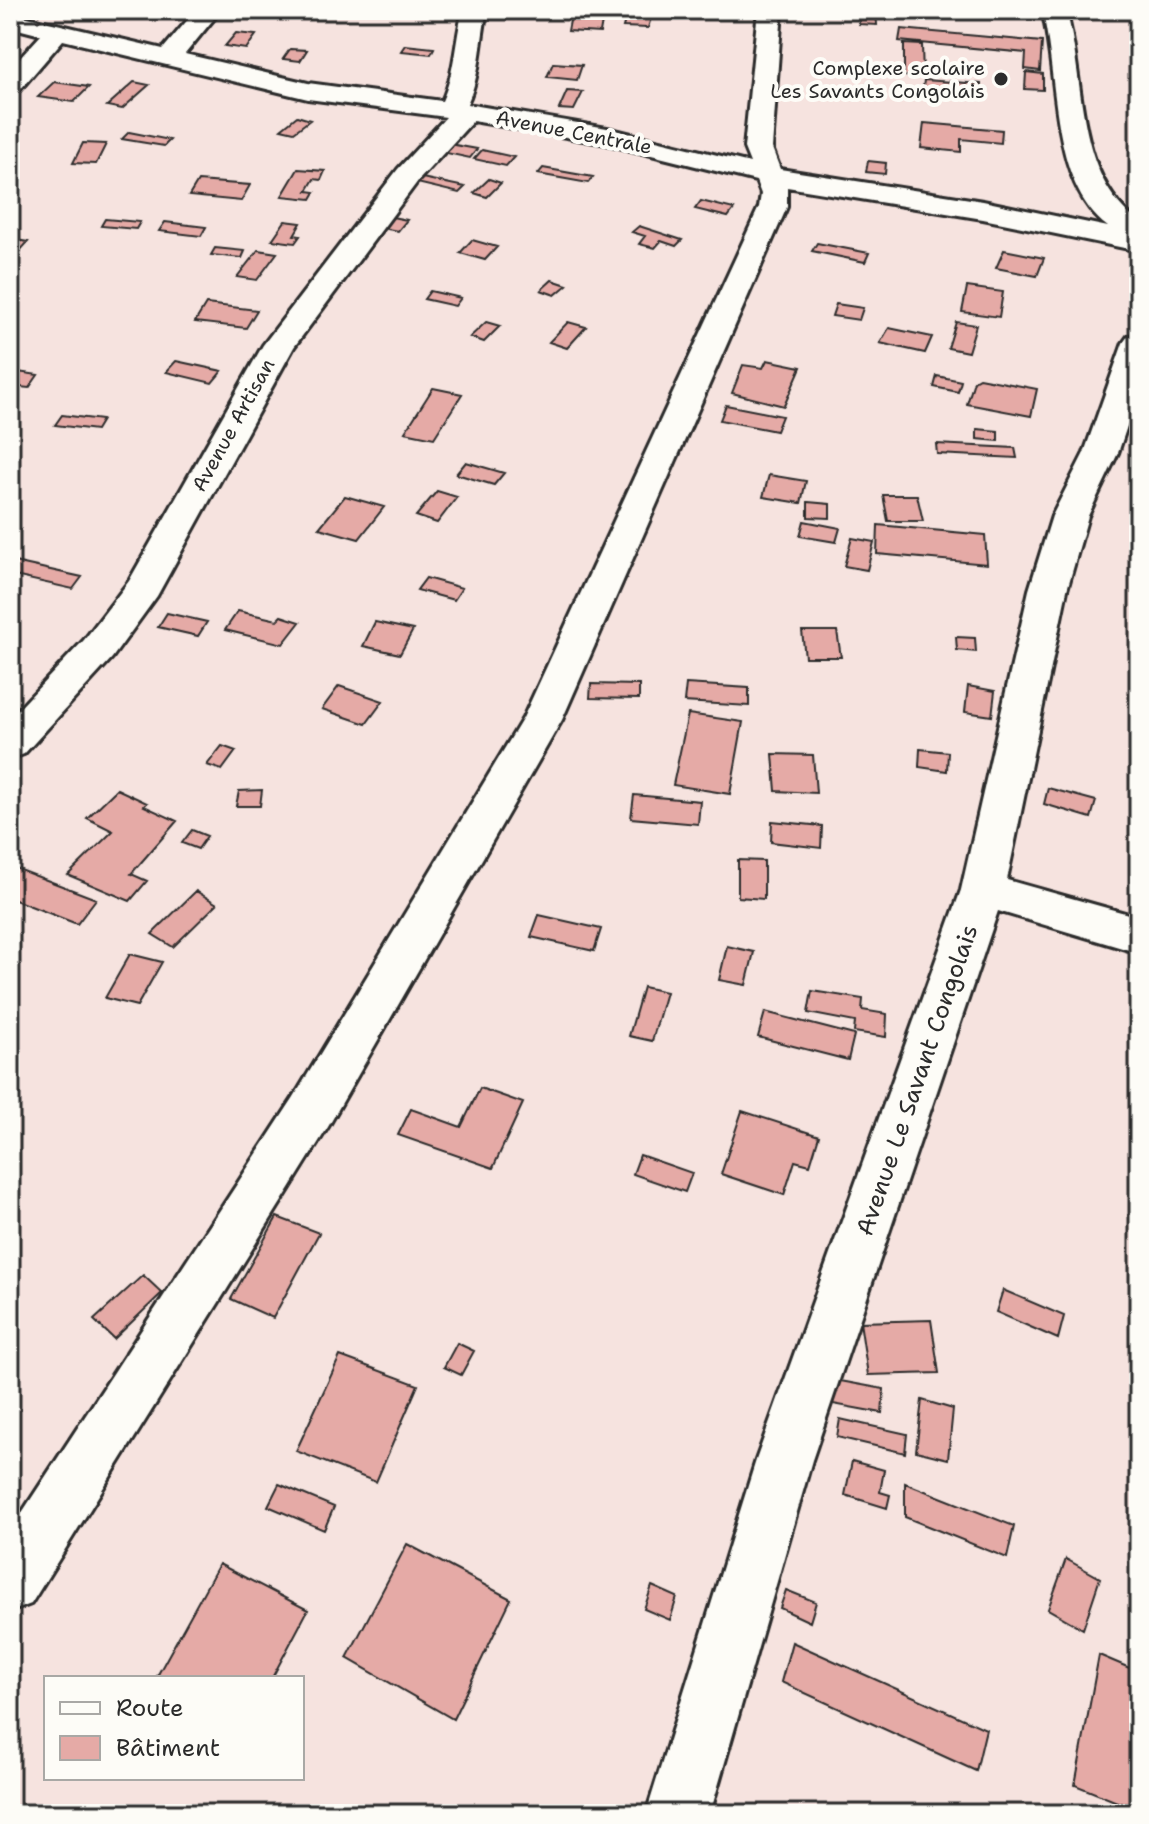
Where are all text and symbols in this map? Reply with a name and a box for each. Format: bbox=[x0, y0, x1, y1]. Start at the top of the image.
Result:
place label: Complexe scolaire Les Savants Congolais bbox=[770, 55, 985, 104]
marker: Complexe scolaire Les Savants Congolais bbox=[992, 70, 1010, 88]
street label: Avenue Centrale bbox=[494, 104, 654, 160]
street label: Avenue Artisan bbox=[186, 354, 280, 496]
street label: Avenue Le Savant Congolais bbox=[849, 920, 985, 1240]
legend bbox=[44, 1676, 304, 1780]
text: Route bbox=[116, 1692, 184, 1724]
text: Bâtiment bbox=[116, 1732, 220, 1764]

